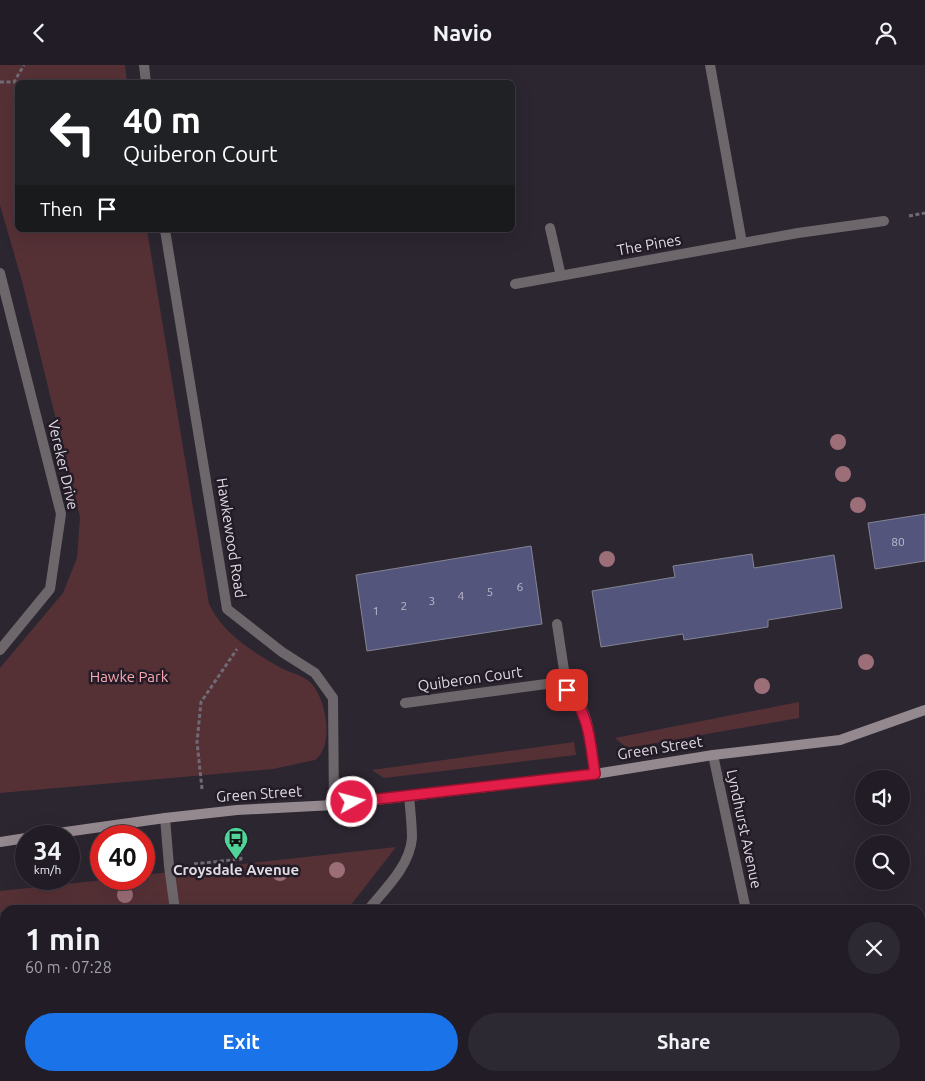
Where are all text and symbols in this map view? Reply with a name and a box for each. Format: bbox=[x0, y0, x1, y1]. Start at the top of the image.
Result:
icon: back bbox=[25, 19, 53, 47]
icon: person bbox=[872, 19, 900, 47]
text: Navio bbox=[433, 20, 492, 45]
icon: left bbox=[40, 100, 105, 165]
text: 40 m bbox=[123, 100, 201, 140]
text: Quiberon Court bbox=[123, 141, 278, 166]
icon: arrive bbox=[93, 195, 121, 223]
text: Then bbox=[40, 198, 83, 220]
street label: The Pines bbox=[616, 231, 682, 258]
street label: Vereker Drive bbox=[45, 418, 82, 511]
street label: Hawkewood Road bbox=[214, 477, 249, 599]
house number: 80 bbox=[891, 535, 905, 548]
house number: 6 bbox=[517, 580, 524, 593]
house number: 5 bbox=[487, 585, 493, 598]
house number: 4 bbox=[458, 589, 465, 602]
house number: 3 bbox=[429, 594, 435, 607]
house number: 2 bbox=[401, 599, 407, 612]
house number: 1 bbox=[373, 604, 379, 617]
street label: Quiberon Court bbox=[417, 663, 523, 694]
park label: Hawke Park bbox=[90, 668, 169, 685]
pin bbox=[546, 669, 588, 711]
icon: arrive bbox=[553, 676, 581, 704]
street label: Green Street bbox=[616, 732, 704, 763]
street label: Lyndhurst Avenue bbox=[724, 768, 765, 890]
map controls bbox=[855, 770, 910, 890]
button: sound bbox=[855, 770, 910, 825]
position arrow bbox=[325, 775, 377, 827]
street label: Green Street bbox=[215, 782, 303, 805]
speed limit sign: 40 bbox=[90, 825, 155, 890]
bus stop icon: Croysdale Avenue bbox=[223, 826, 249, 860]
button: search bbox=[855, 835, 910, 890]
text: 34 bbox=[33, 837, 62, 865]
place label: Croysdale Avenue bbox=[173, 861, 299, 878]
text: km/h bbox=[34, 863, 61, 876]
text: 1 min bbox=[25, 922, 101, 956]
button: close bbox=[848, 922, 900, 974]
text: 60 m · 07:28 bbox=[25, 958, 112, 976]
button: Exit bbox=[25, 1013, 458, 1071]
button: Share bbox=[468, 1013, 900, 1071]

